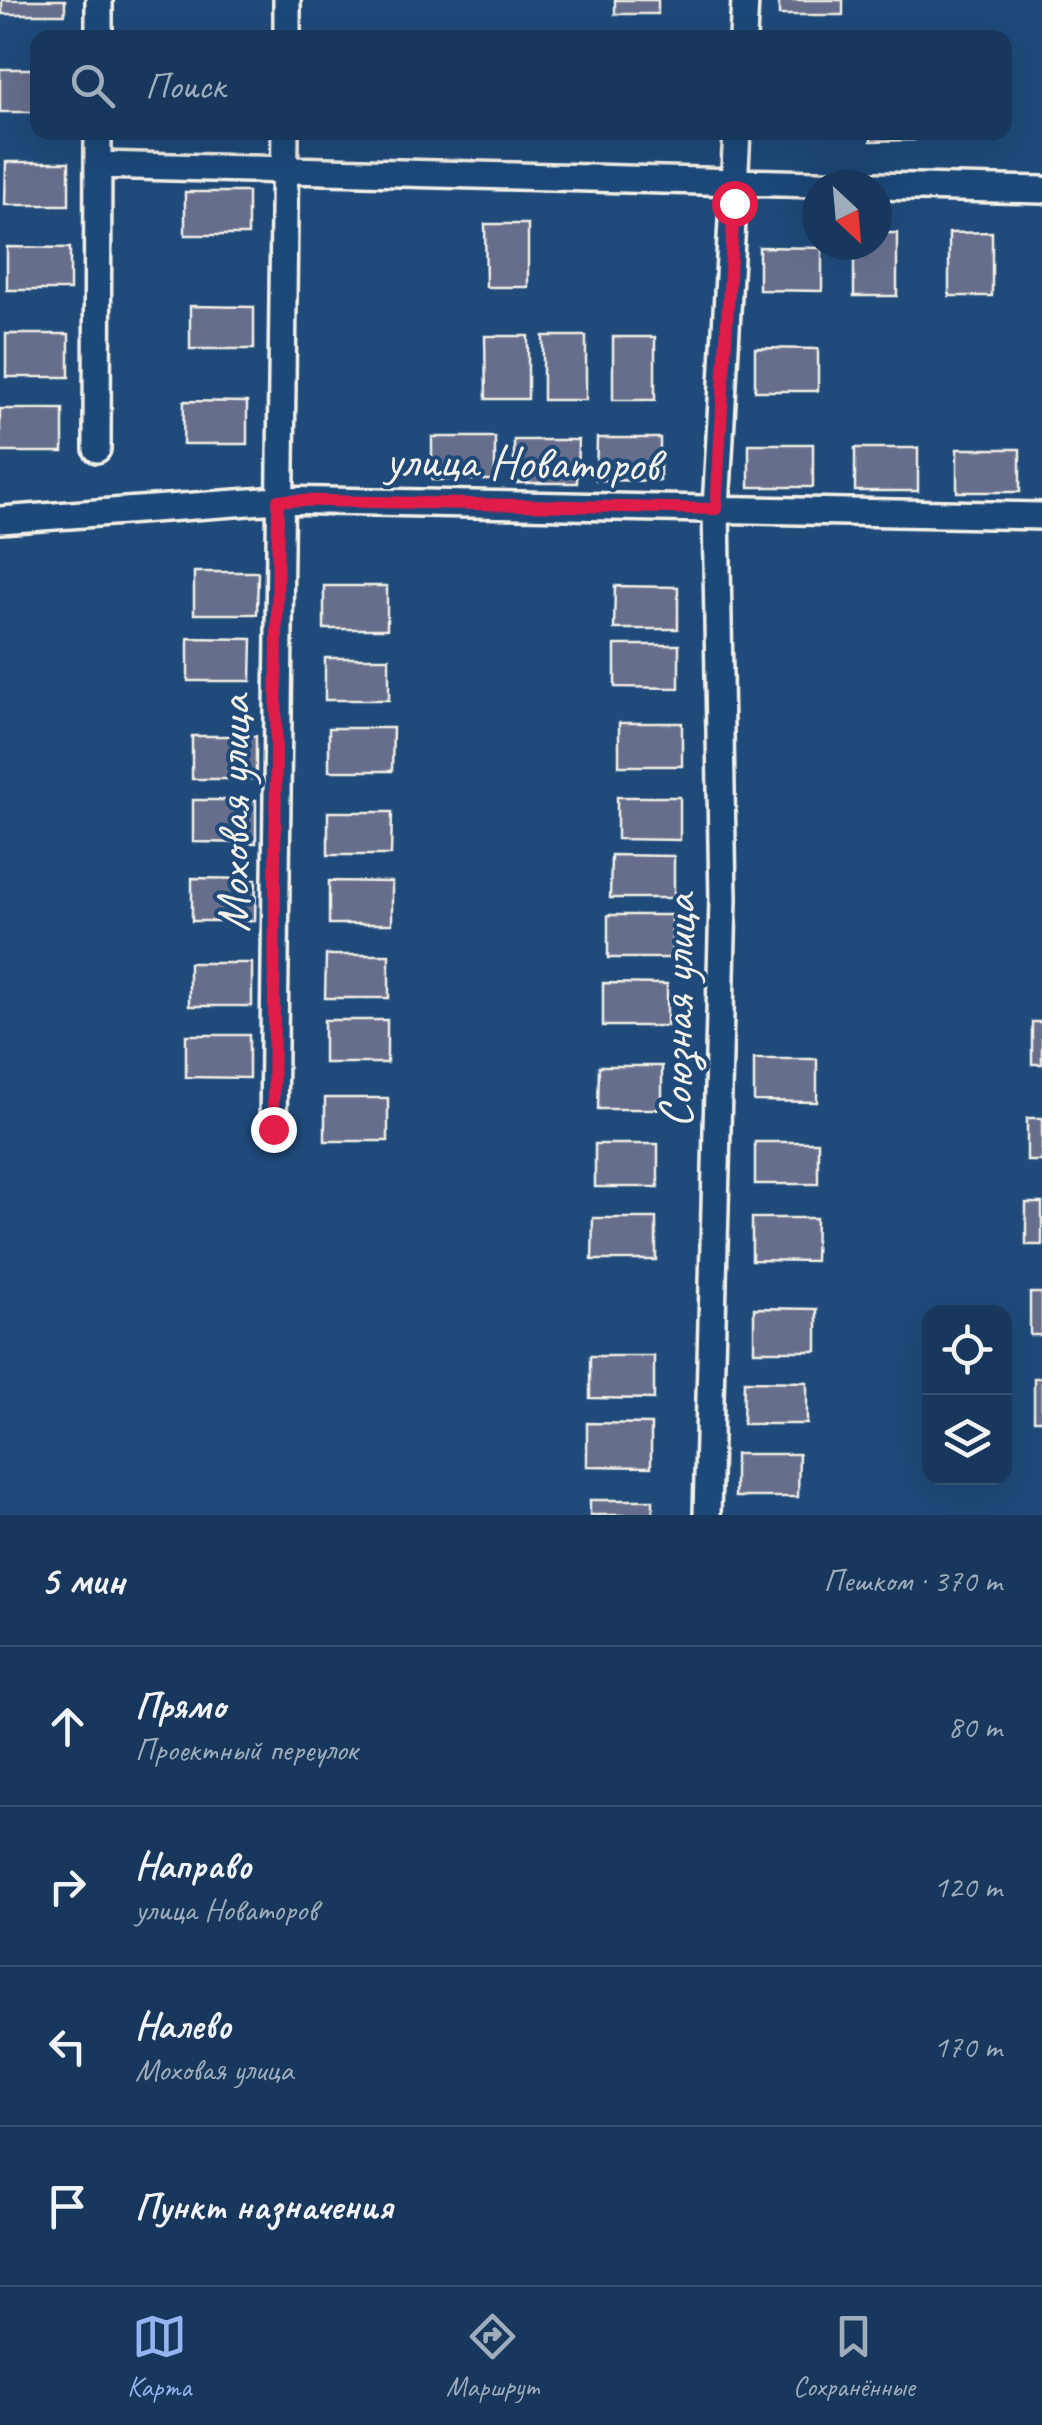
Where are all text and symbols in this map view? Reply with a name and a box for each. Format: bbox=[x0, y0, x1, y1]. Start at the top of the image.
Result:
search box bbox=[30, 30, 1012, 140]
icon: search bbox=[65, 58, 120, 113]
text: Поиск bbox=[145, 62, 225, 109]
north arrow bbox=[802, 170, 892, 260]
route start bbox=[712, 181, 758, 227]
street label: улица Новаторов bbox=[382, 430, 668, 495]
street label: Моховая улица bbox=[203, 692, 263, 933]
street label: Союзная улица bbox=[645, 890, 709, 1129]
route end bbox=[251, 1107, 297, 1153]
map controls bbox=[922, 1305, 1012, 1485]
button: locate bbox=[922, 1305, 1012, 1395]
button: layers bbox=[922, 1395, 1012, 1485]
text: 5 мин bbox=[40, 1554, 125, 1607]
text: Пешком · 370 m bbox=[823, 1560, 1002, 1601]
text: Прямо bbox=[135, 1682, 225, 1729]
icon: ahead bbox=[40, 1699, 95, 1754]
text: 80 m bbox=[948, 1706, 1002, 1747]
text: Проектный переулок bbox=[135, 1729, 358, 1770]
text: Направо bbox=[135, 1842, 251, 1889]
icon: right bbox=[40, 1859, 95, 1914]
text: 120 m bbox=[933, 1866, 1002, 1907]
text: улица Новаторов bbox=[135, 1889, 317, 1930]
text: Налево bbox=[135, 2002, 231, 2049]
icon: left bbox=[40, 2019, 95, 2074]
text: 170 m bbox=[933, 2026, 1002, 2067]
text: Моховая улица bbox=[135, 2049, 293, 2090]
icon: arrive bbox=[40, 2179, 95, 2234]
text: Пункт назначения bbox=[135, 2183, 392, 2230]
tab: Карта bbox=[127, 2309, 191, 2404]
tab: Маршрут bbox=[446, 2309, 538, 2404]
tab: Сохранённые bbox=[793, 2309, 915, 2404]

